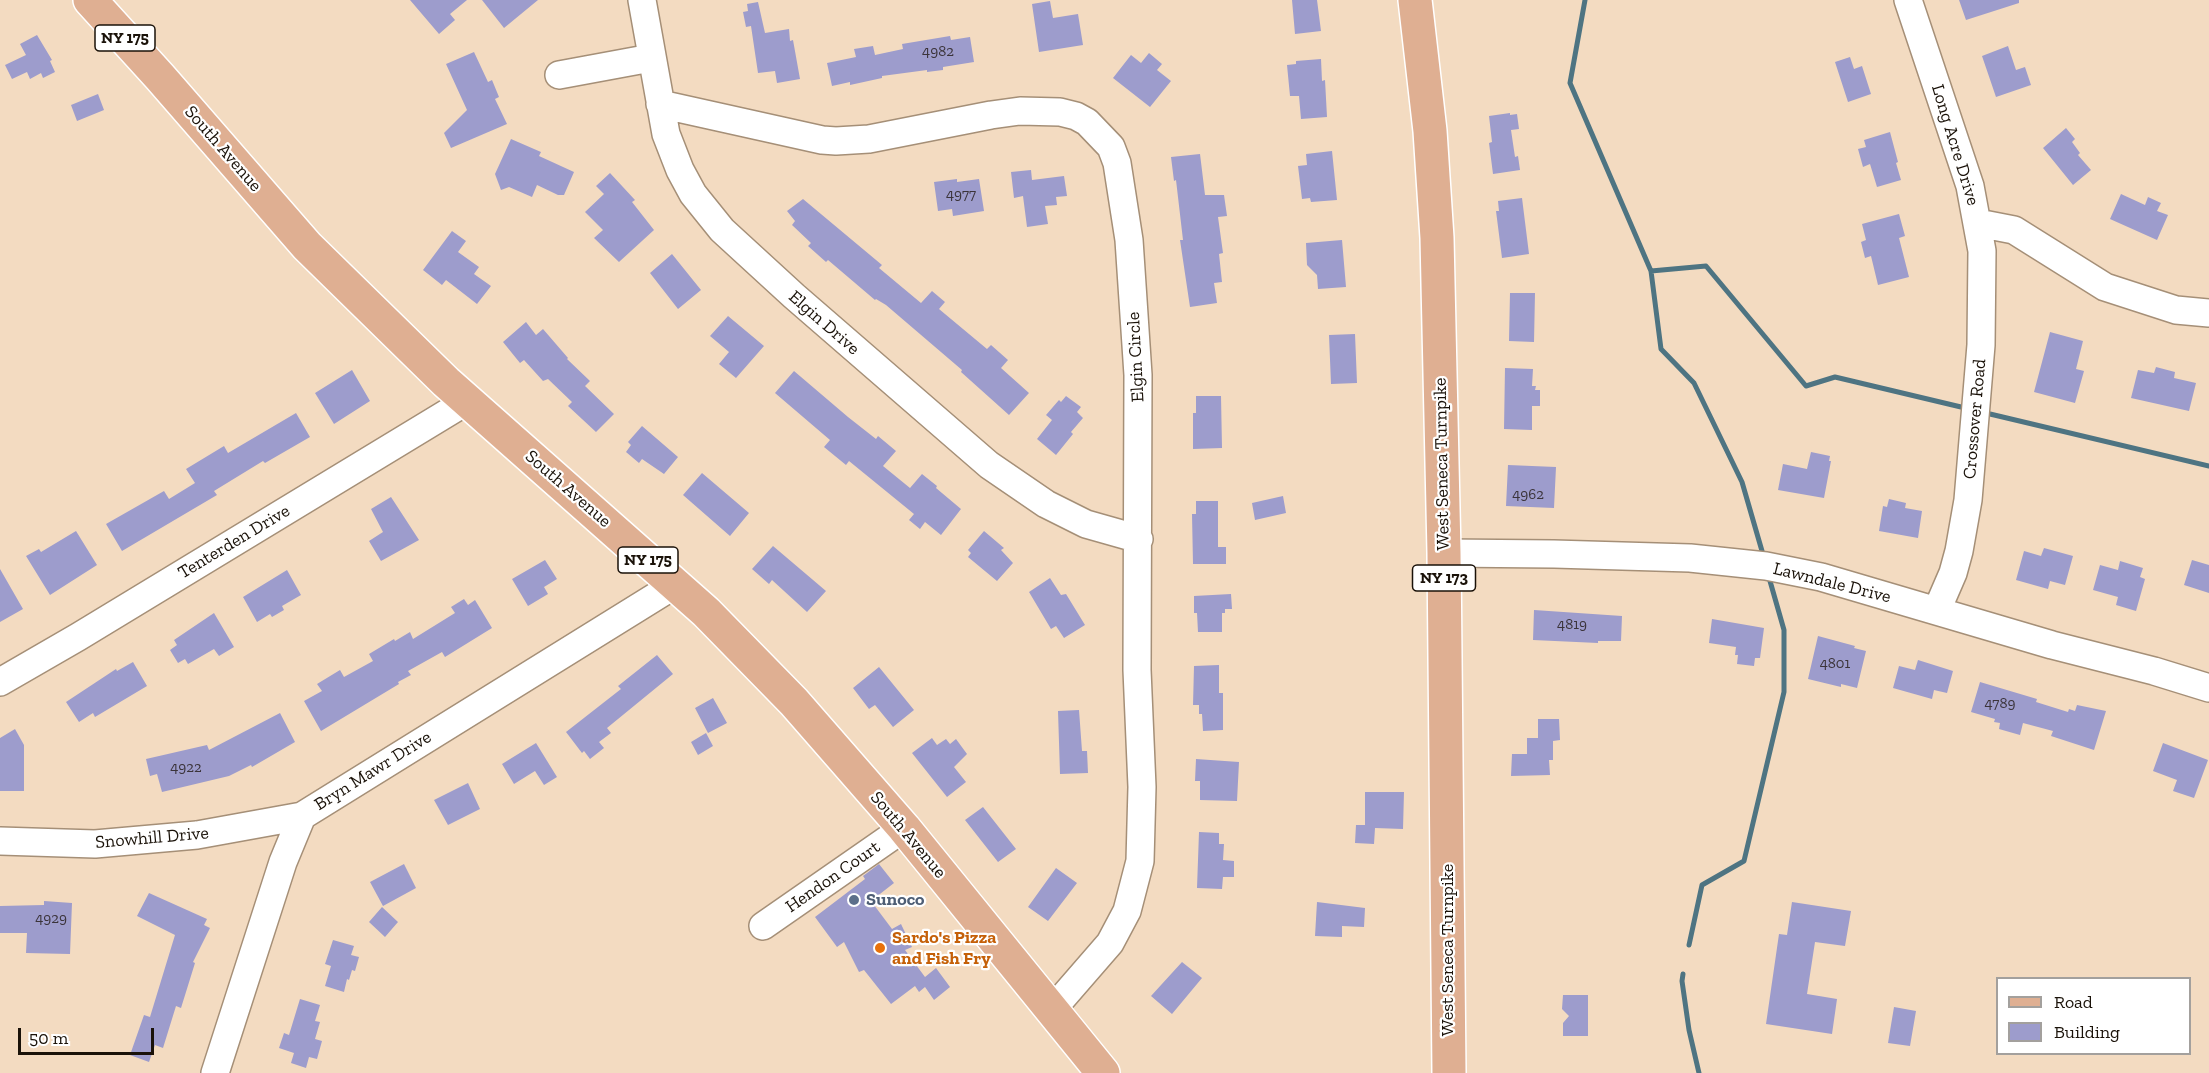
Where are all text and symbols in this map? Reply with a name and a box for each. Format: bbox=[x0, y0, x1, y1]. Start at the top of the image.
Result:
road number: NY 175 bbox=[95, 25, 155, 51]
house number: 4982 bbox=[922, 43, 954, 61]
street label: Long Acre Drive bbox=[1926, 82, 1984, 208]
street label: South Avenue bbox=[180, 102, 266, 196]
house number: 4977 bbox=[946, 186, 976, 204]
street label: Elgin Drive bbox=[784, 286, 864, 360]
street label: Elgin Circle bbox=[1123, 311, 1149, 403]
street label: Crossover Road bbox=[1959, 358, 1991, 480]
street label: West Seneca Turnpike bbox=[1430, 378, 1454, 550]
street label: South Avenue bbox=[521, 446, 615, 532]
house number: 4962 bbox=[1512, 486, 1544, 504]
street label: Tenterden Drive bbox=[174, 500, 294, 584]
road number: NY 175 bbox=[618, 547, 678, 573]
street label: Lawndale Drive bbox=[1771, 558, 1893, 608]
road number: NY 173 bbox=[1412, 565, 1476, 591]
house number: 4819 bbox=[1557, 616, 1587, 634]
house number: 4801 bbox=[1820, 655, 1850, 673]
house number: 4789 bbox=[1985, 695, 2015, 713]
street label: Bryn Mawr Drive bbox=[311, 726, 435, 816]
house number: 4922 bbox=[170, 759, 202, 777]
street label: South Avenue bbox=[865, 787, 951, 883]
street label: Snowhill Drive bbox=[94, 822, 210, 854]
street label: Hendon Court bbox=[781, 836, 885, 918]
street label: West Seneca Turnpike bbox=[1437, 864, 1459, 1036]
place label: Sunoco bbox=[866, 889, 925, 911]
marker: Sunoco bbox=[847, 893, 861, 907]
house number: 4929 bbox=[35, 910, 67, 928]
place label: Sardo's Pizza and Fish Fry bbox=[892, 927, 996, 970]
marker: Sardo's Pizza and Fish Fry bbox=[873, 941, 887, 955]
legend bbox=[1996, 977, 2191, 1055]
text: Road bbox=[2054, 991, 2093, 1013]
scale bar bbox=[21, 1016, 158, 1054]
text: Building bbox=[2054, 1021, 2120, 1043]
text: 50 m bbox=[29, 1027, 68, 1049]

